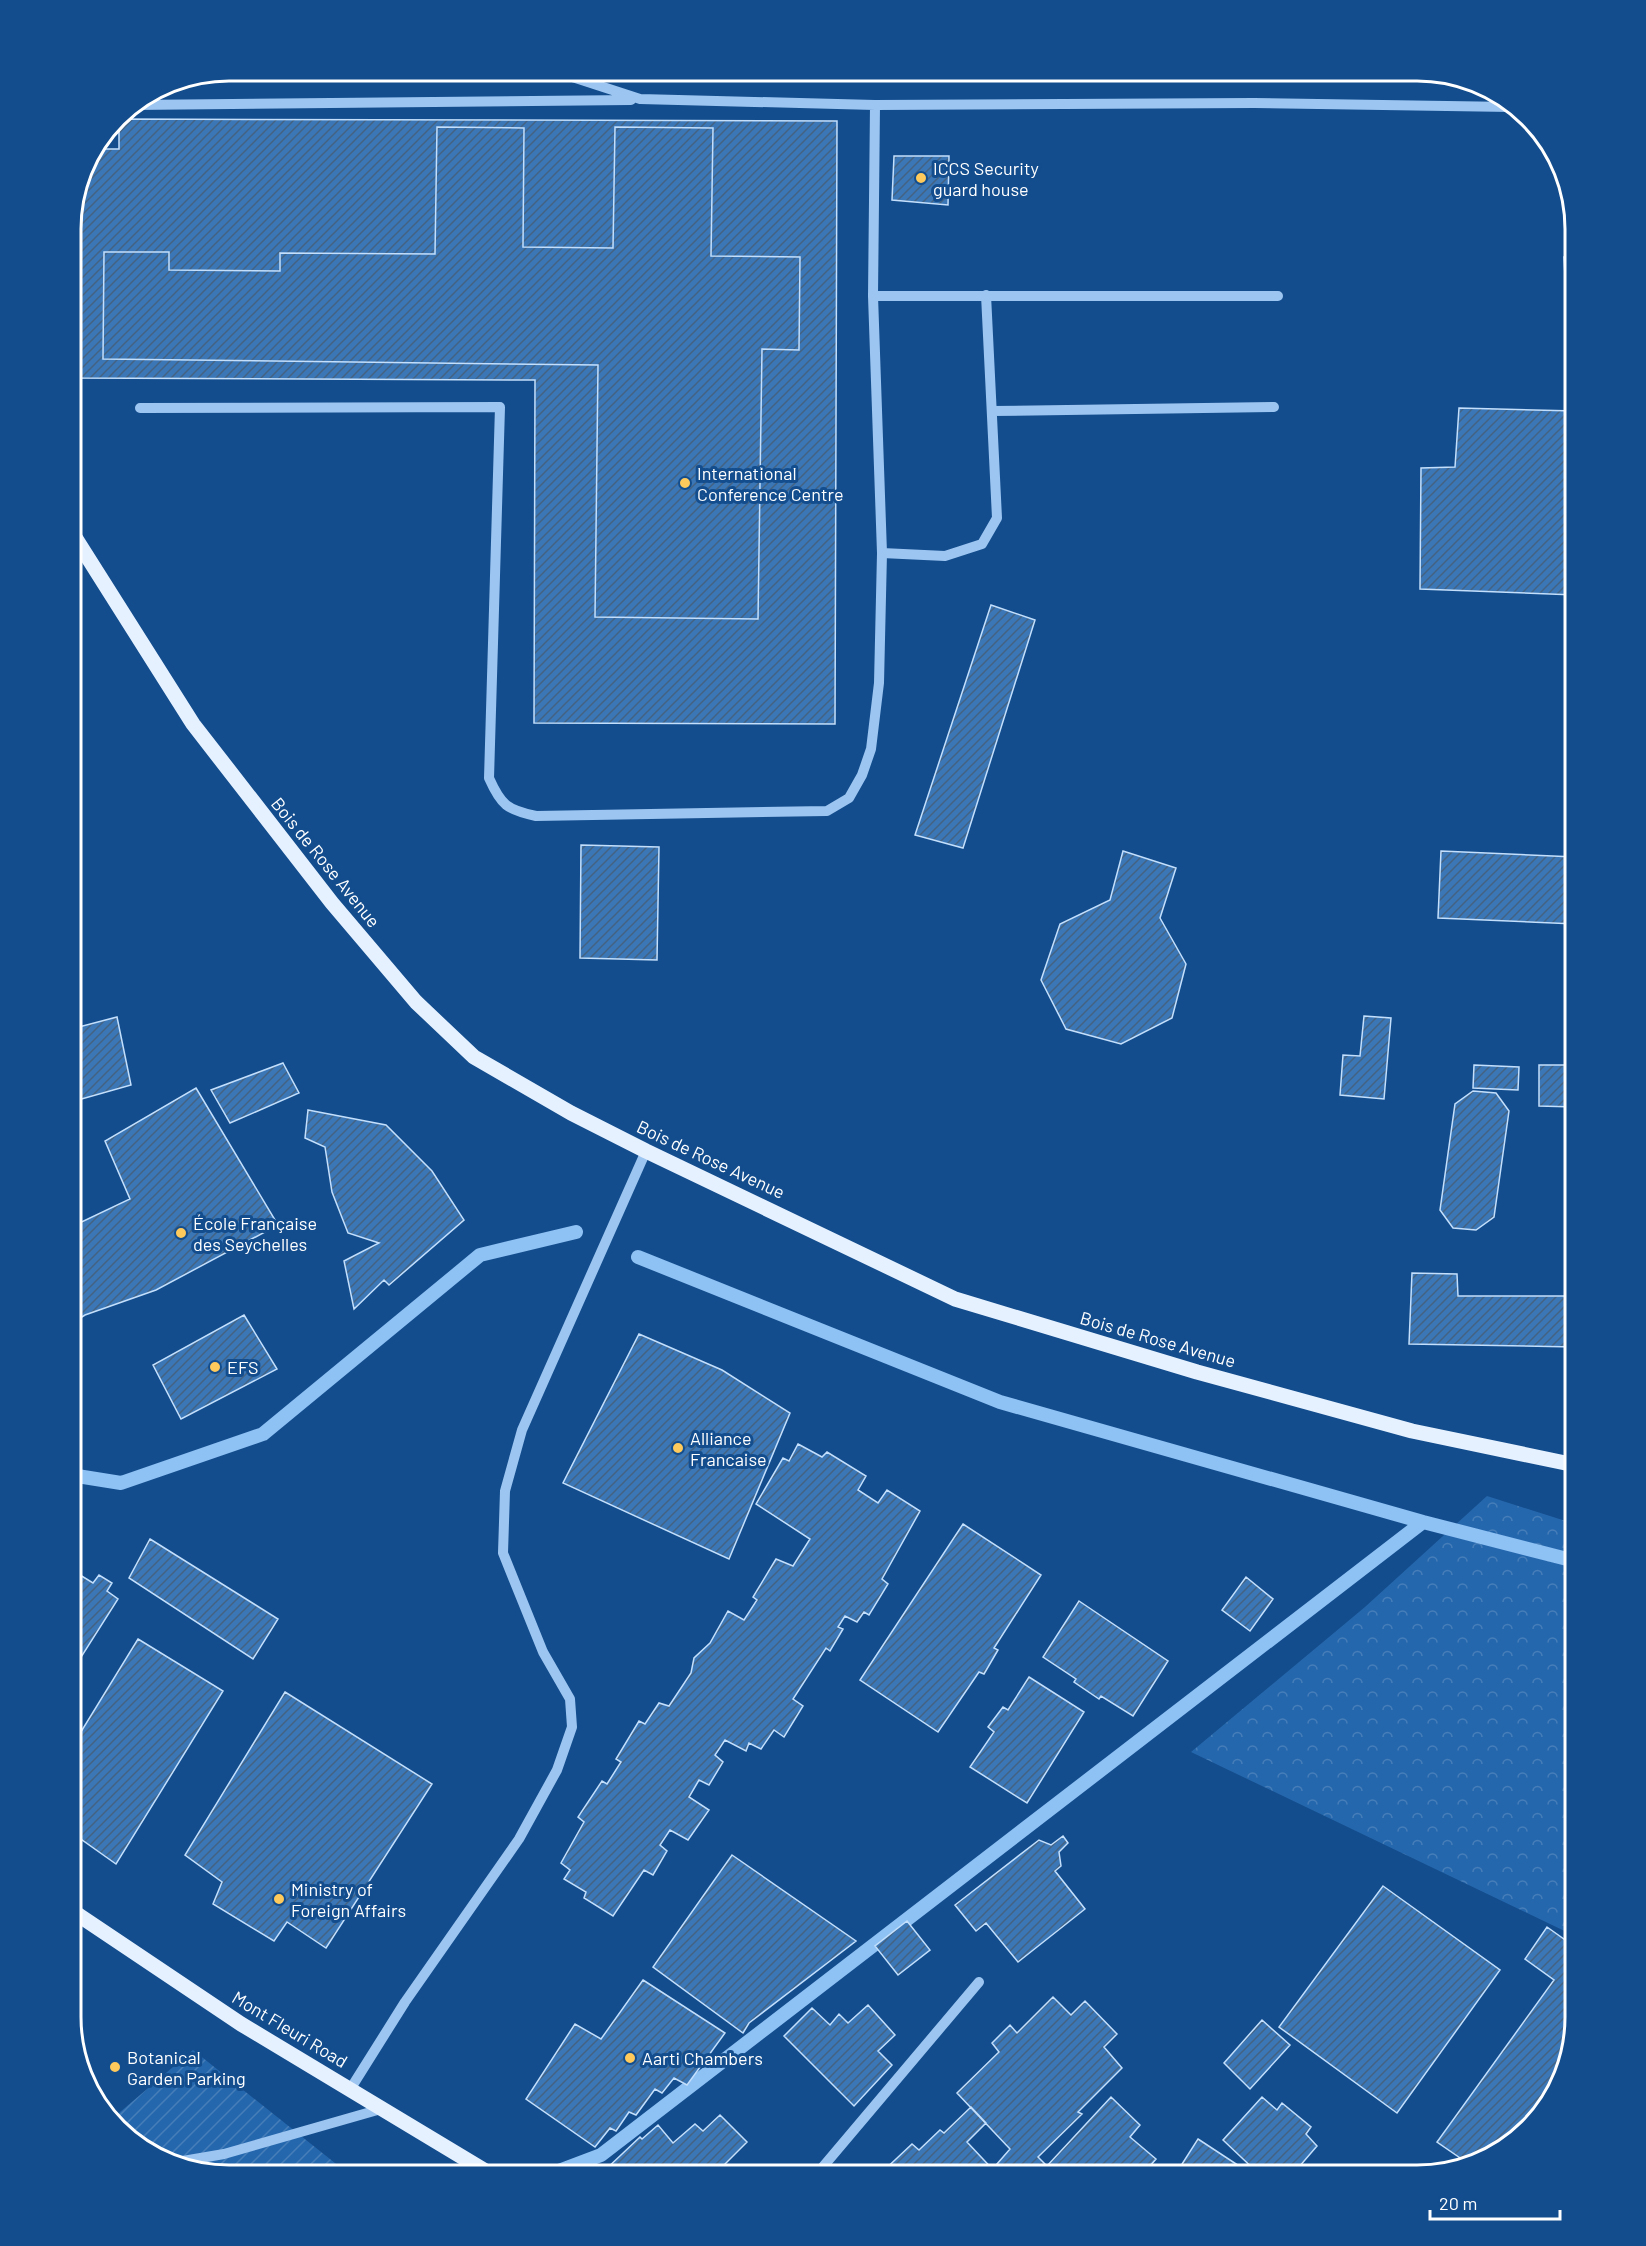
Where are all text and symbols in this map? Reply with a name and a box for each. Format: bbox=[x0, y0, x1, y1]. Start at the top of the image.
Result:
place label: ICCS Security guard house bbox=[933, 157, 1039, 200]
marker: ICCS Security guard house bbox=[914, 171, 928, 185]
place label: International Conference Centre bbox=[697, 462, 844, 505]
marker: International Conference Centre bbox=[678, 476, 692, 490]
street label: Bois de Rose Avenue bbox=[267, 793, 385, 931]
street label: Bois de Rose Avenue bbox=[633, 1115, 789, 1203]
place label: École Française des Seychelles bbox=[193, 1212, 317, 1255]
marker: École Française des Seychelles bbox=[174, 1226, 188, 1240]
street label: Bois de Rose Avenue bbox=[1078, 1306, 1238, 1372]
place label: EFS bbox=[227, 1356, 259, 1378]
marker: EFS bbox=[208, 1360, 222, 1374]
place label: Alliance Francaise bbox=[690, 1427, 767, 1470]
marker: Alliance Francaise bbox=[671, 1441, 685, 1455]
place label: Ministry of Foreign Affairs bbox=[291, 1878, 406, 1921]
marker: Ministry of Foreign Affairs bbox=[272, 1892, 286, 1906]
street label: Mont Fleuri Road bbox=[228, 1986, 352, 2072]
place label: Botanical Garden Parking bbox=[127, 2046, 246, 2089]
place label: Aarti Chambers bbox=[642, 2047, 763, 2069]
marker: Aarti Chambers bbox=[623, 2051, 637, 2065]
marker: Botanical Garden Parking bbox=[108, 2060, 122, 2074]
scale bar bbox=[1430, 2183, 1560, 2221]
text: 20 m bbox=[1439, 2192, 1477, 2214]

